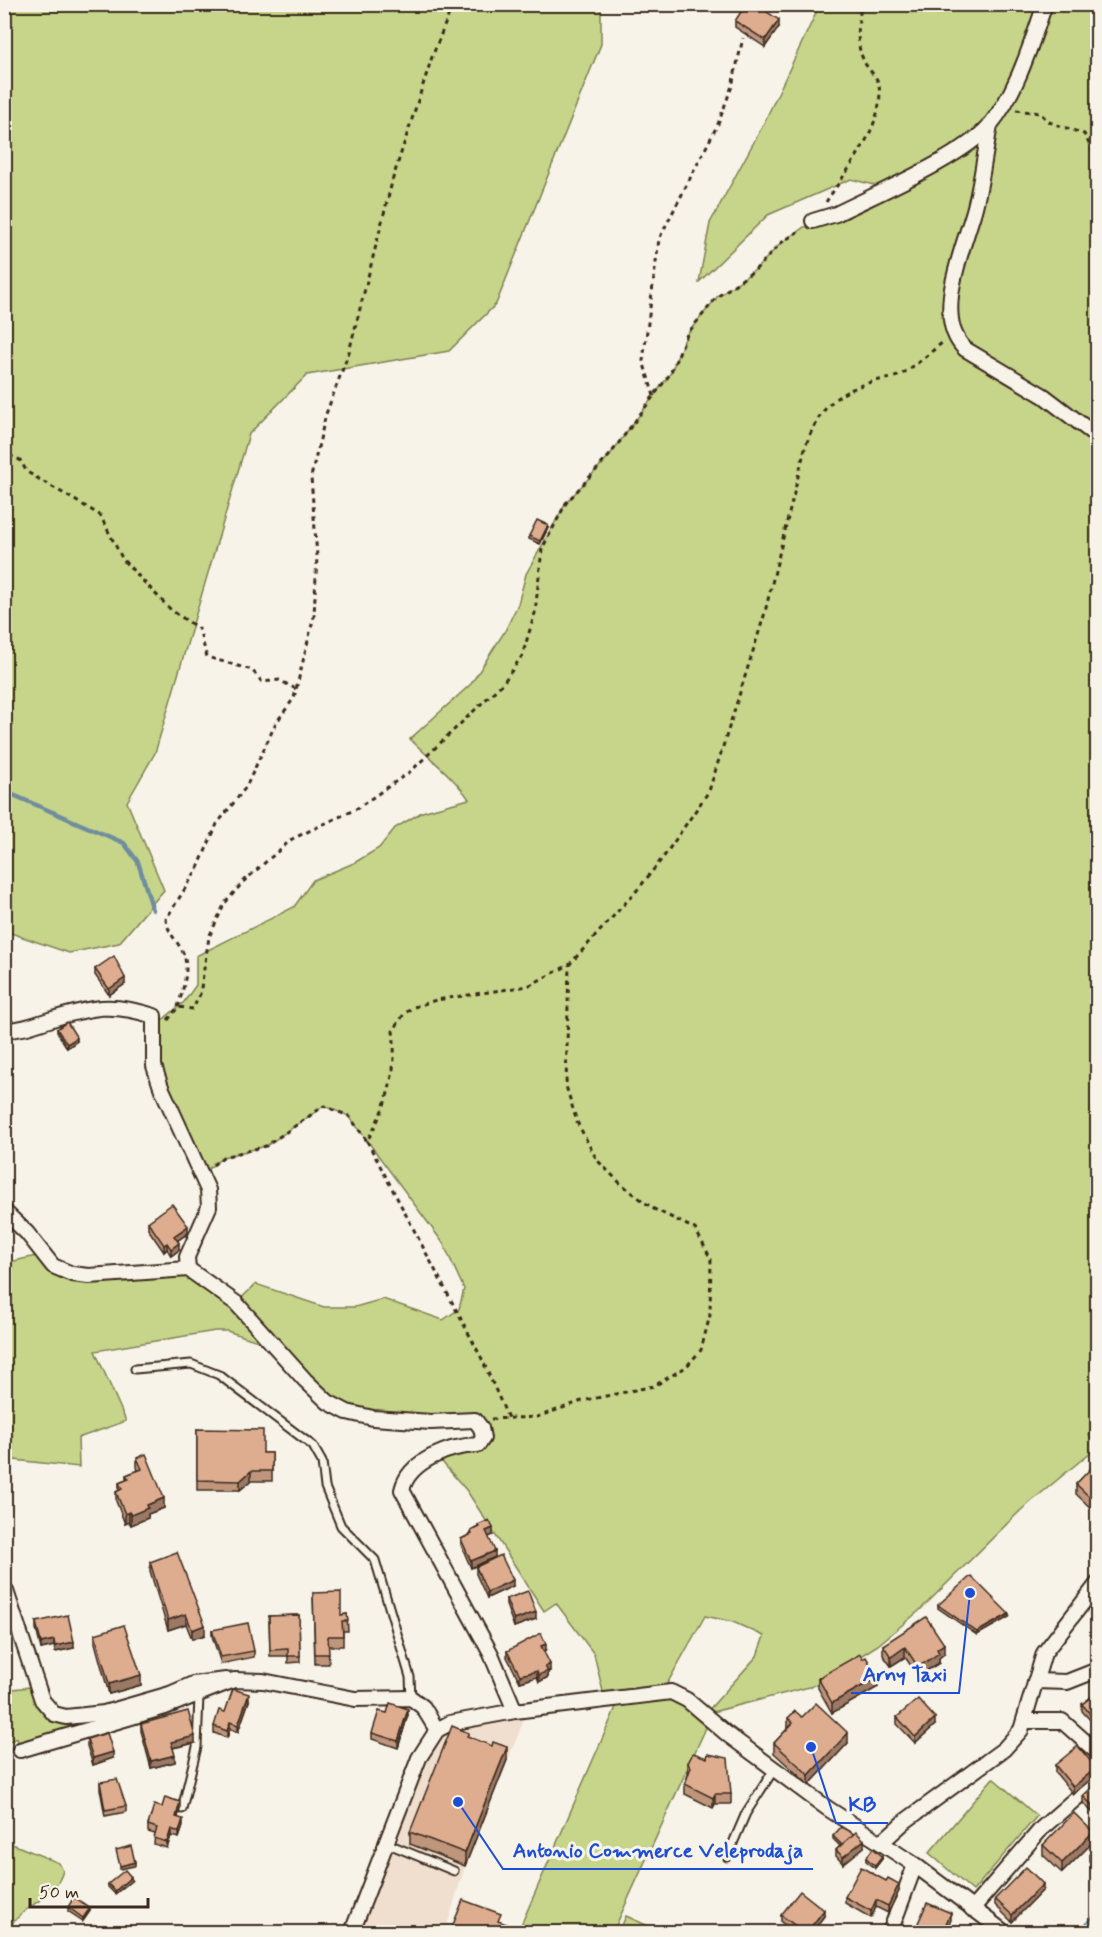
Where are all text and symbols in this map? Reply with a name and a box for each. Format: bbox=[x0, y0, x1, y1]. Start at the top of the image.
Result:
callout: Arny Taxi bbox=[851, 1654, 959, 1693]
text: Arny Taxi bbox=[863, 1661, 947, 1689]
callout: KB bbox=[836, 1784, 888, 1823]
text: KB bbox=[848, 1791, 876, 1819]
callout: Antonio Commerce Veleprodaja bbox=[503, 1830, 813, 1869]
text: Antonio Commerce Veleprodaja bbox=[513, 1837, 803, 1865]
scale bar bbox=[30, 1871, 148, 1909]
text: 50 m bbox=[39, 1881, 79, 1905]

